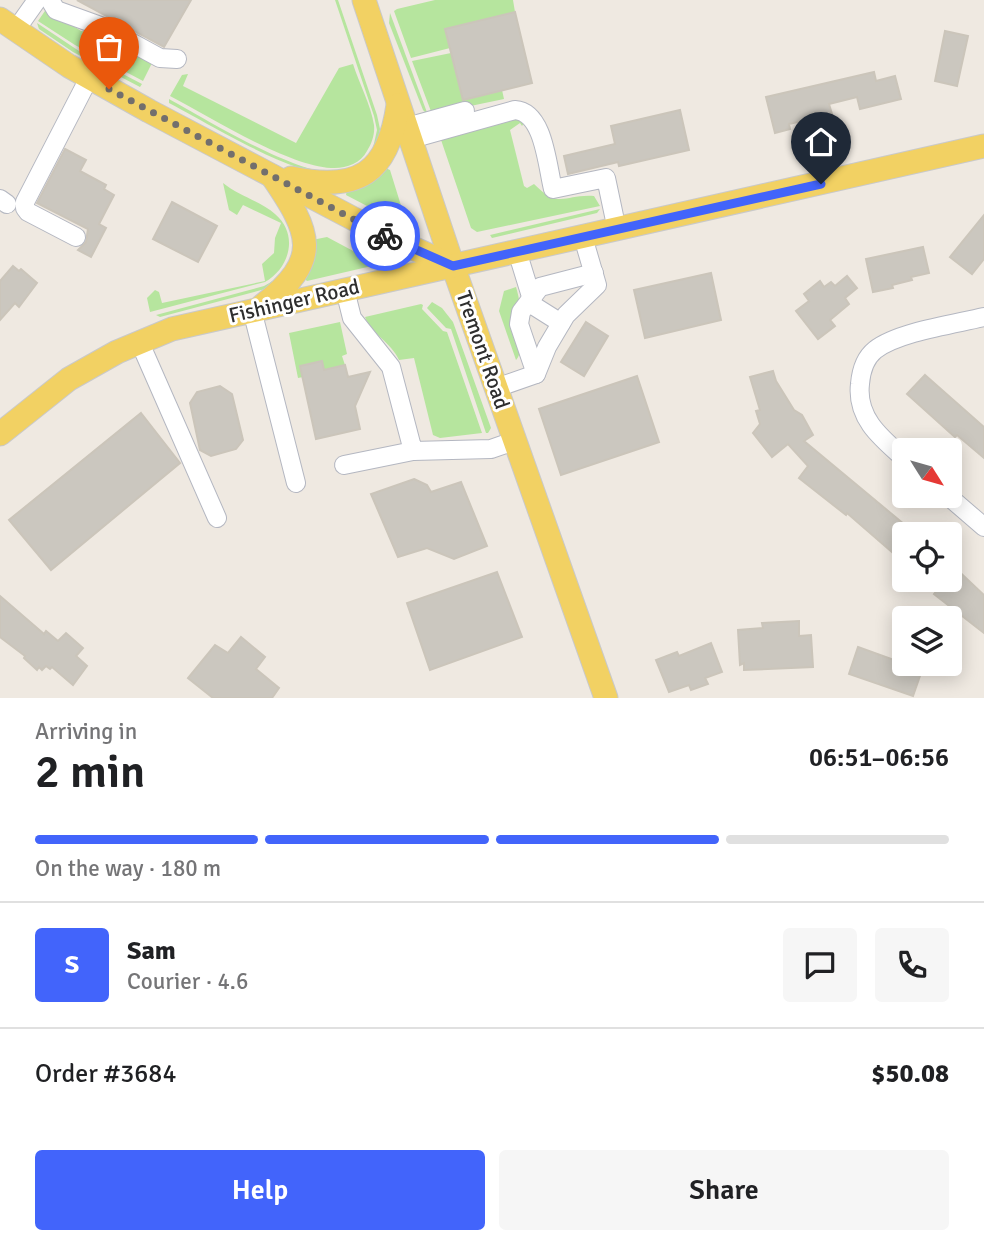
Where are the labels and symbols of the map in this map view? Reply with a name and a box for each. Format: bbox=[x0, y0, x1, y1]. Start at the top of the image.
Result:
pin bbox=[79, 17, 139, 89]
pin bbox=[791, 112, 851, 184]
courier bbox=[350, 201, 420, 271]
street label: Fishinger Road bbox=[226, 273, 362, 329]
street label: Tremont Road bbox=[451, 288, 515, 412]
north arrow bbox=[892, 438, 962, 508]

